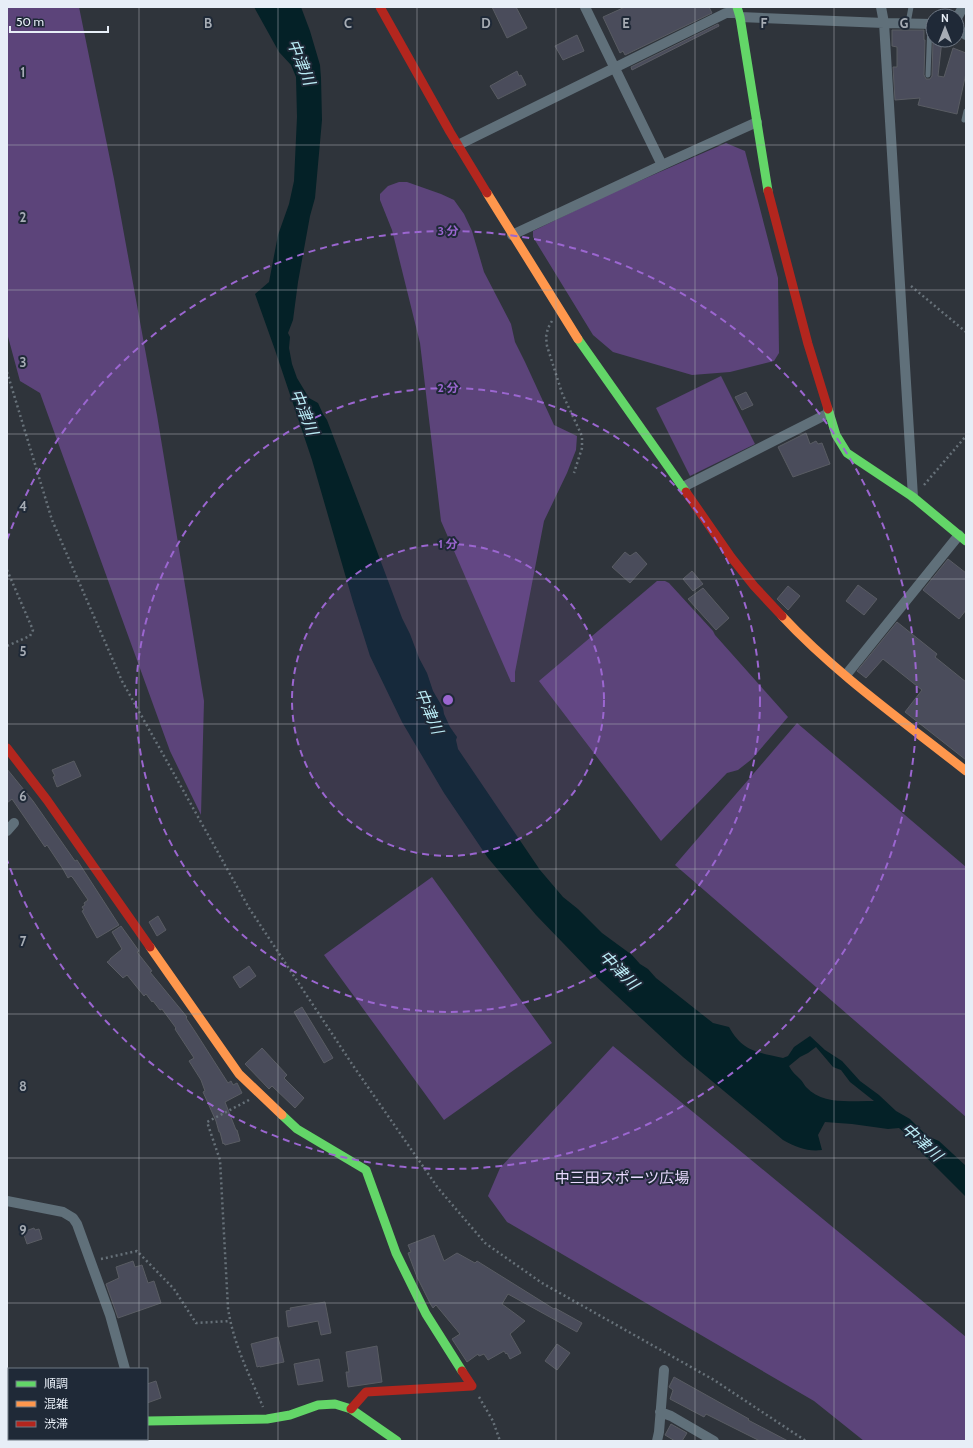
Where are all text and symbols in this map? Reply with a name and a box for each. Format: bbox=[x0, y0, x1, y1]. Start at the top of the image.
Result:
scale bar bbox=[10, 8, 108, 34]
north arrow bbox=[925, 8, 965, 48]
text: N bbox=[941, 11, 949, 25]
text: 50 m bbox=[16, 14, 44, 29]
text: B bbox=[204, 15, 212, 31]
text: C bbox=[344, 15, 352, 31]
text: D bbox=[481, 15, 491, 31]
text: E bbox=[622, 15, 630, 31]
text: F bbox=[761, 15, 768, 31]
text: G bbox=[900, 15, 909, 31]
water label: 中津川 bbox=[283, 36, 320, 90]
text: 1 bbox=[21, 64, 25, 80]
text: 2 bbox=[20, 209, 27, 225]
text: 3 分 bbox=[437, 223, 459, 238]
text: 3 bbox=[19, 354, 27, 370]
text: 2 分 bbox=[437, 380, 459, 395]
water label: 中津川 bbox=[286, 386, 323, 440]
text: 4 bbox=[19, 498, 27, 514]
text: 1 分 bbox=[438, 536, 458, 551]
text: 5 bbox=[20, 643, 27, 659]
water label: 中津川 bbox=[411, 685, 448, 739]
centre of rings bbox=[441, 693, 455, 707]
text: 6 bbox=[19, 788, 27, 804]
text: 7 bbox=[20, 933, 27, 949]
water label: 中津川 bbox=[595, 946, 644, 995]
text: 8 bbox=[19, 1078, 27, 1094]
water label: 中津川 bbox=[898, 1119, 948, 1166]
park label: 中三田スポーツ広場 bbox=[555, 1169, 689, 1187]
text: 9 bbox=[19, 1222, 27, 1238]
legend bbox=[8, 1368, 148, 1440]
text: 順調 bbox=[44, 1376, 68, 1391]
text: 混雑 bbox=[44, 1396, 68, 1411]
text: 渋滞 bbox=[44, 1416, 68, 1431]

